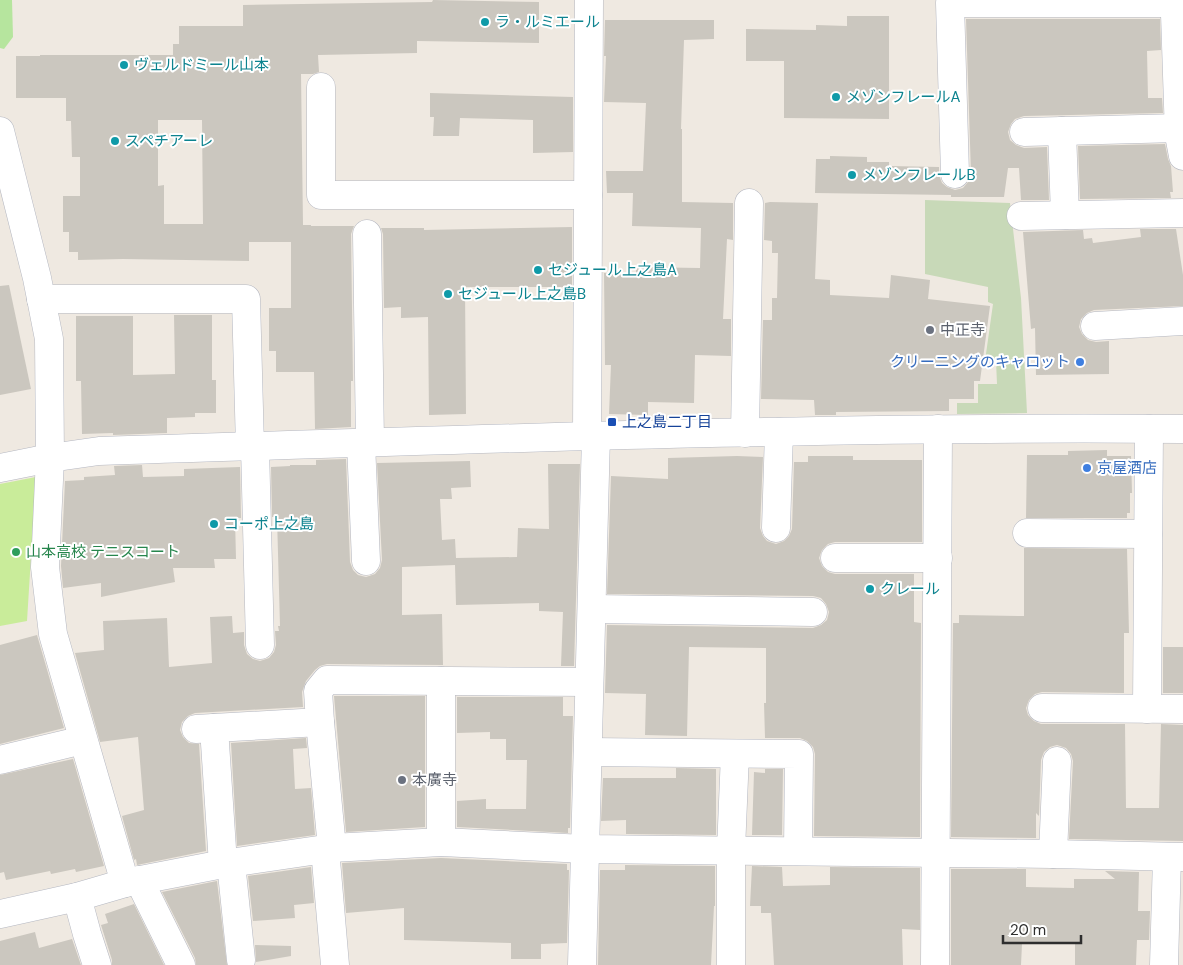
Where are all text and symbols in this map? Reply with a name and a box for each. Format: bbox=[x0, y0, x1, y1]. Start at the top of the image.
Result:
place label: ラ・ルミエール bbox=[495, 12, 600, 32]
marker: ラ・ルミエール bbox=[479, 16, 491, 28]
place label: ヴェルドミール山本 bbox=[134, 55, 269, 75]
marker: ヴェルドミール山本 bbox=[118, 59, 130, 71]
place label: メゾンフレールA bbox=[846, 87, 961, 107]
marker: メゾンフレールA bbox=[830, 91, 842, 103]
place label: スペチアーレ bbox=[125, 131, 213, 151]
marker: スペチアーレ bbox=[109, 135, 121, 147]
place label: メゾンフレールB bbox=[862, 165, 976, 185]
marker: メゾンフレールB bbox=[846, 169, 858, 181]
place label: セジュール上之島A bbox=[548, 260, 677, 280]
marker: セジュール上之島A bbox=[532, 264, 544, 276]
place label: セジュール上之島B bbox=[458, 284, 586, 304]
marker: セジュール上之島B bbox=[442, 288, 454, 300]
place label: 中正寺 bbox=[940, 320, 985, 340]
marker: 中正寺 bbox=[924, 324, 936, 336]
place label: クリーニングのキャロット bbox=[890, 352, 1070, 372]
marker: クリーニングのキャロット bbox=[1074, 356, 1086, 368]
place label: 上之島二丁目 bbox=[622, 412, 712, 432]
marker: 上之島二丁目 bbox=[606, 416, 618, 428]
place label: 京屋酒店 bbox=[1097, 458, 1157, 478]
marker: 京屋酒店 bbox=[1081, 462, 1093, 474]
place label: コーポ上之島 bbox=[224, 514, 314, 534]
marker: コーポ上之島 bbox=[208, 518, 220, 530]
place label: 山本高校 テニスコート bbox=[26, 542, 180, 562]
marker: 山本高校 テニスコート bbox=[10, 546, 22, 558]
place label: クレール bbox=[880, 579, 940, 599]
marker: クレール bbox=[864, 583, 876, 595]
place label: 本廣寺 bbox=[412, 770, 457, 790]
marker: 本廣寺 bbox=[396, 774, 408, 786]
scale bar bbox=[1003, 912, 1080, 944]
text: 20 m bbox=[1010, 920, 1046, 940]

